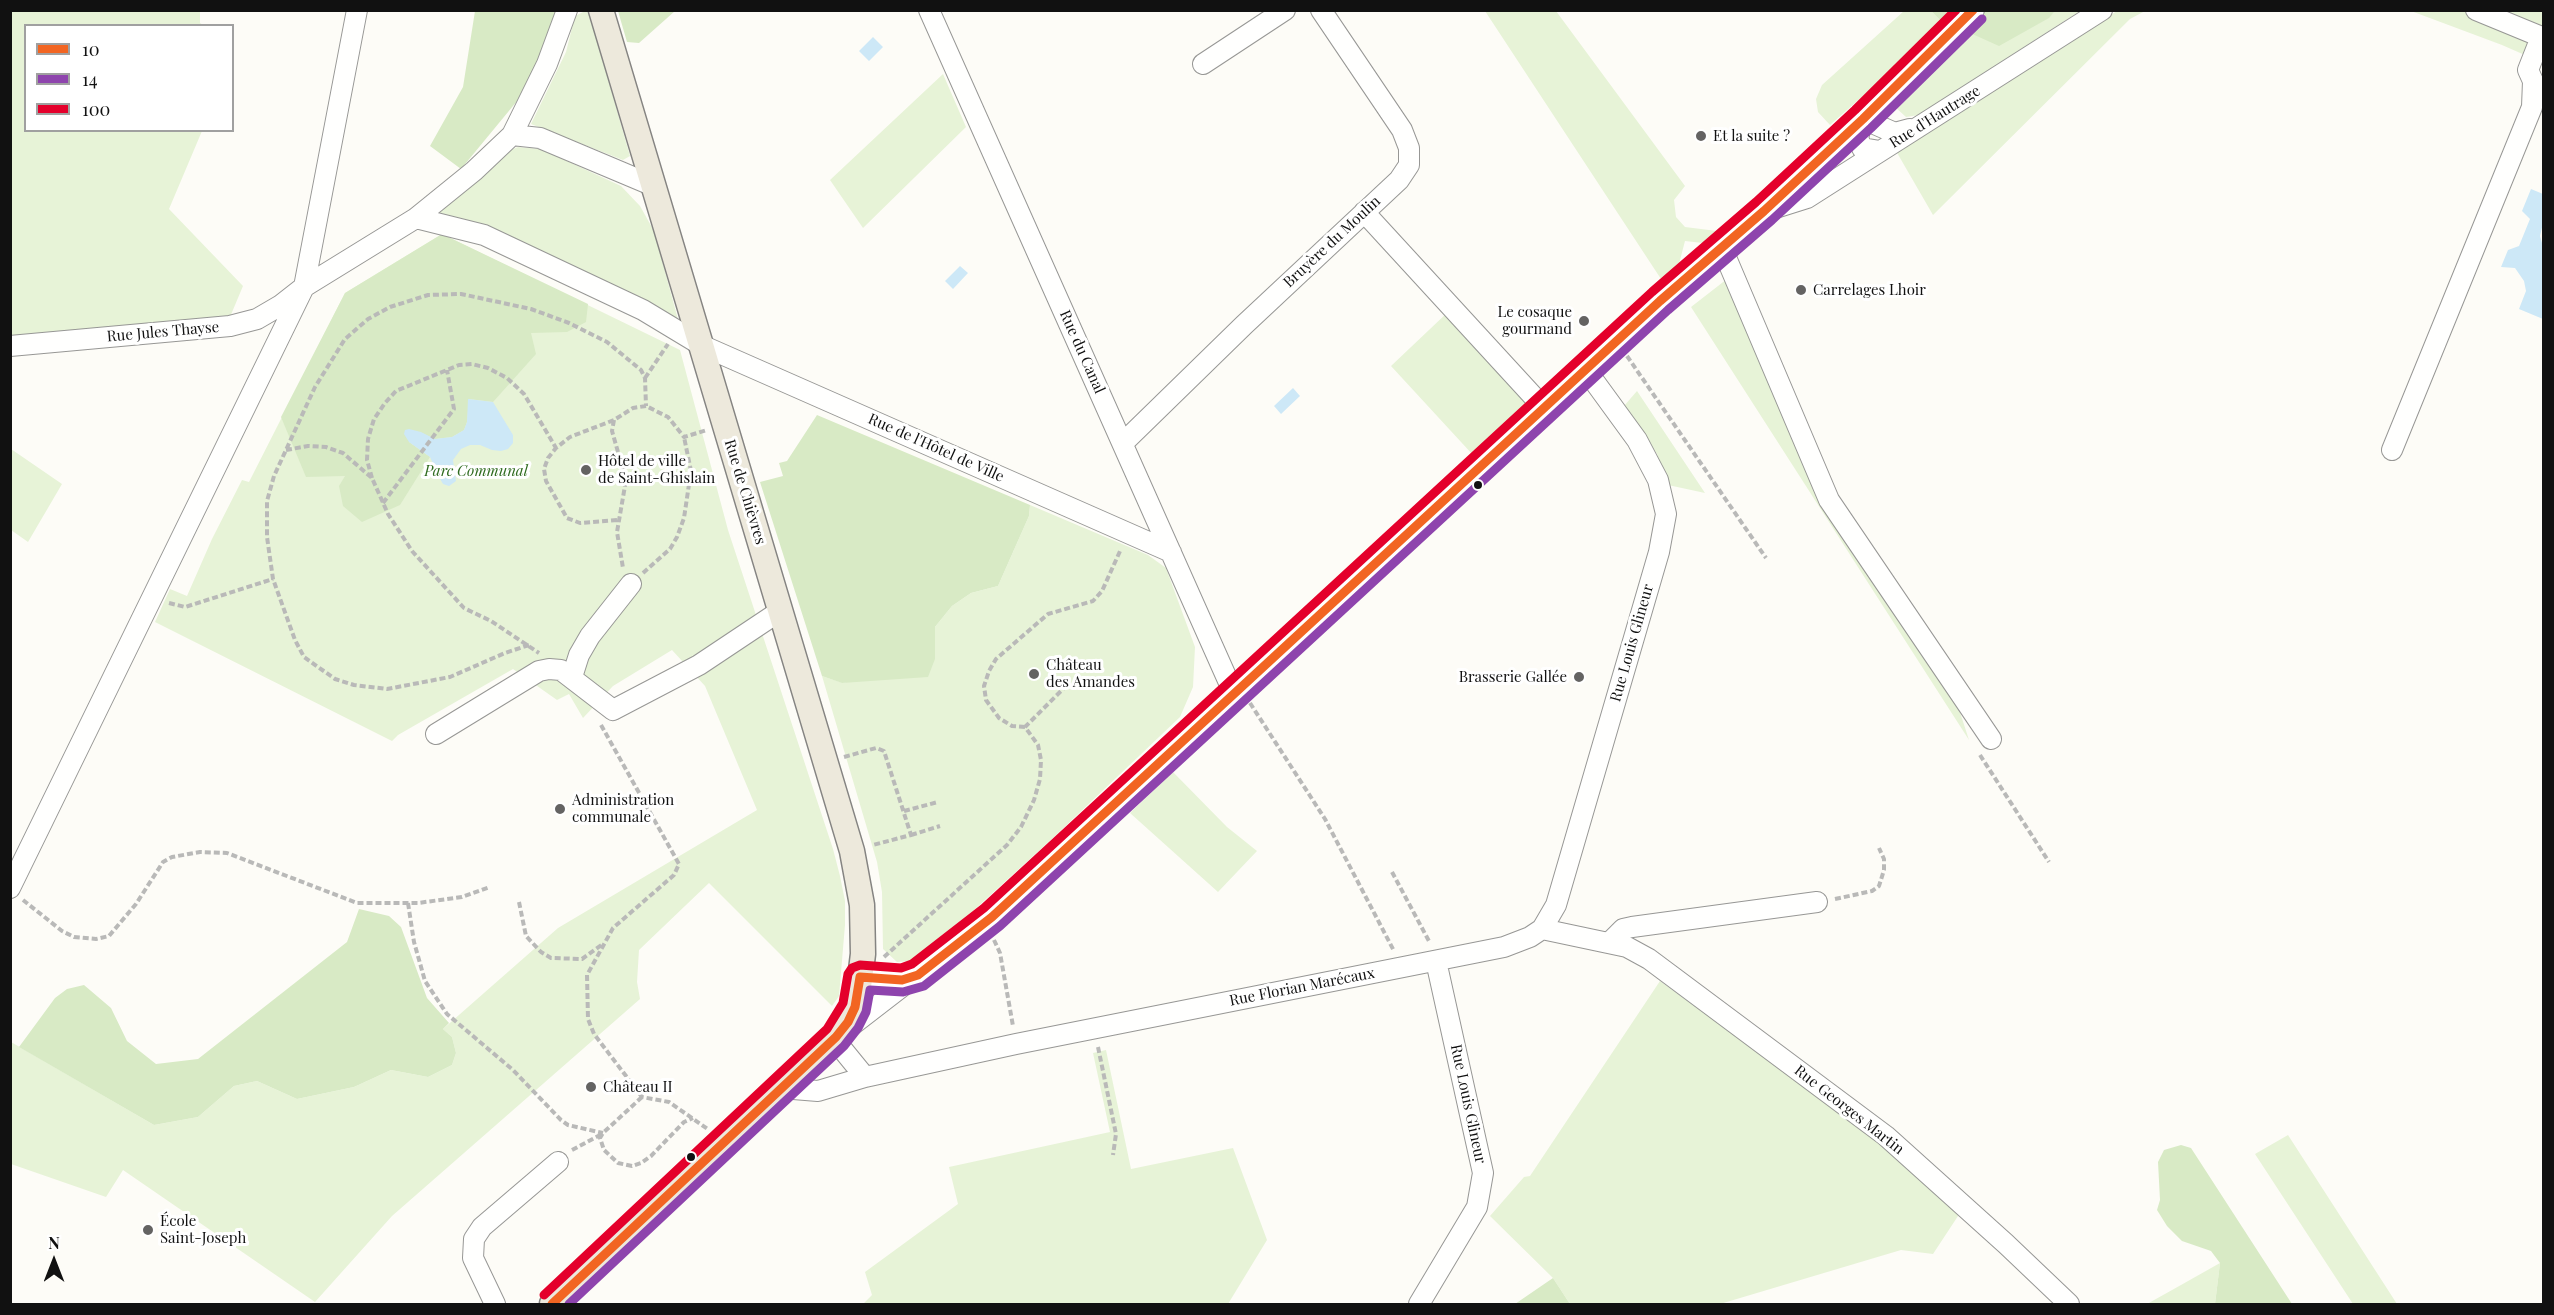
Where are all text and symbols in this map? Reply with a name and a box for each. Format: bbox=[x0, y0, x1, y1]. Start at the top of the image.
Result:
legend bbox=[24, 24, 234, 132]
text: 10 bbox=[82, 37, 99, 61]
text: 14 bbox=[82, 67, 98, 91]
street label: Rue d'Hautrage bbox=[1886, 82, 1984, 152]
text: 100 bbox=[82, 97, 110, 121]
place label: Et la suite ? bbox=[1713, 127, 1790, 145]
marker: Et la suite ? bbox=[1694, 129, 1708, 143]
street label: Bruyère du Moulin bbox=[1280, 192, 1384, 292]
place label: Carrelages Lhoir bbox=[1813, 281, 1926, 299]
marker: Carrelages Lhoir bbox=[1794, 283, 1808, 297]
place label: Le cosaque gourmand bbox=[1497, 303, 1572, 338]
street label: Rue du Canal bbox=[1056, 307, 1108, 397]
marker: Le cosaque gourmand bbox=[1577, 314, 1591, 328]
street label: Rue Jules Thayse bbox=[106, 318, 220, 346]
street label: Rue de l'Hôtel de Ville bbox=[865, 410, 1007, 486]
street label: Rue de Chièvres bbox=[720, 437, 770, 547]
place label: Hôtel de ville de Saint-Ghislain bbox=[598, 452, 715, 487]
park label: Parc Communal bbox=[424, 462, 528, 480]
marker: Hôtel de ville de Saint-Ghislain bbox=[579, 463, 593, 477]
unlabelled marker bbox=[1472, 479, 1484, 491]
street label: Rue Louis Glineur bbox=[1607, 582, 1657, 704]
place label: Château des Amandes bbox=[1046, 656, 1135, 691]
marker: Château des Amandes bbox=[1027, 667, 1041, 681]
place label: Brasserie Gallée bbox=[1459, 668, 1567, 686]
marker: Brasserie Gallée bbox=[1572, 670, 1586, 684]
place label: Administration communale bbox=[572, 791, 674, 826]
marker: Administration communale bbox=[553, 802, 567, 816]
street label: Rue Florian Marécaux bbox=[1228, 964, 1376, 1010]
street label: Rue Louis Glineur bbox=[1447, 1043, 1489, 1165]
street label: Rue Georges Martin bbox=[1791, 1062, 1907, 1158]
place label: Château II bbox=[603, 1078, 673, 1096]
marker: Château II bbox=[584, 1080, 598, 1094]
unlabelled marker bbox=[685, 1151, 697, 1163]
place label: École Saint-Joseph bbox=[160, 1212, 246, 1247]
marker: École Saint-Joseph bbox=[141, 1223, 155, 1237]
north arrow bbox=[24, 1231, 84, 1291]
text: N bbox=[48, 1232, 60, 1253]

